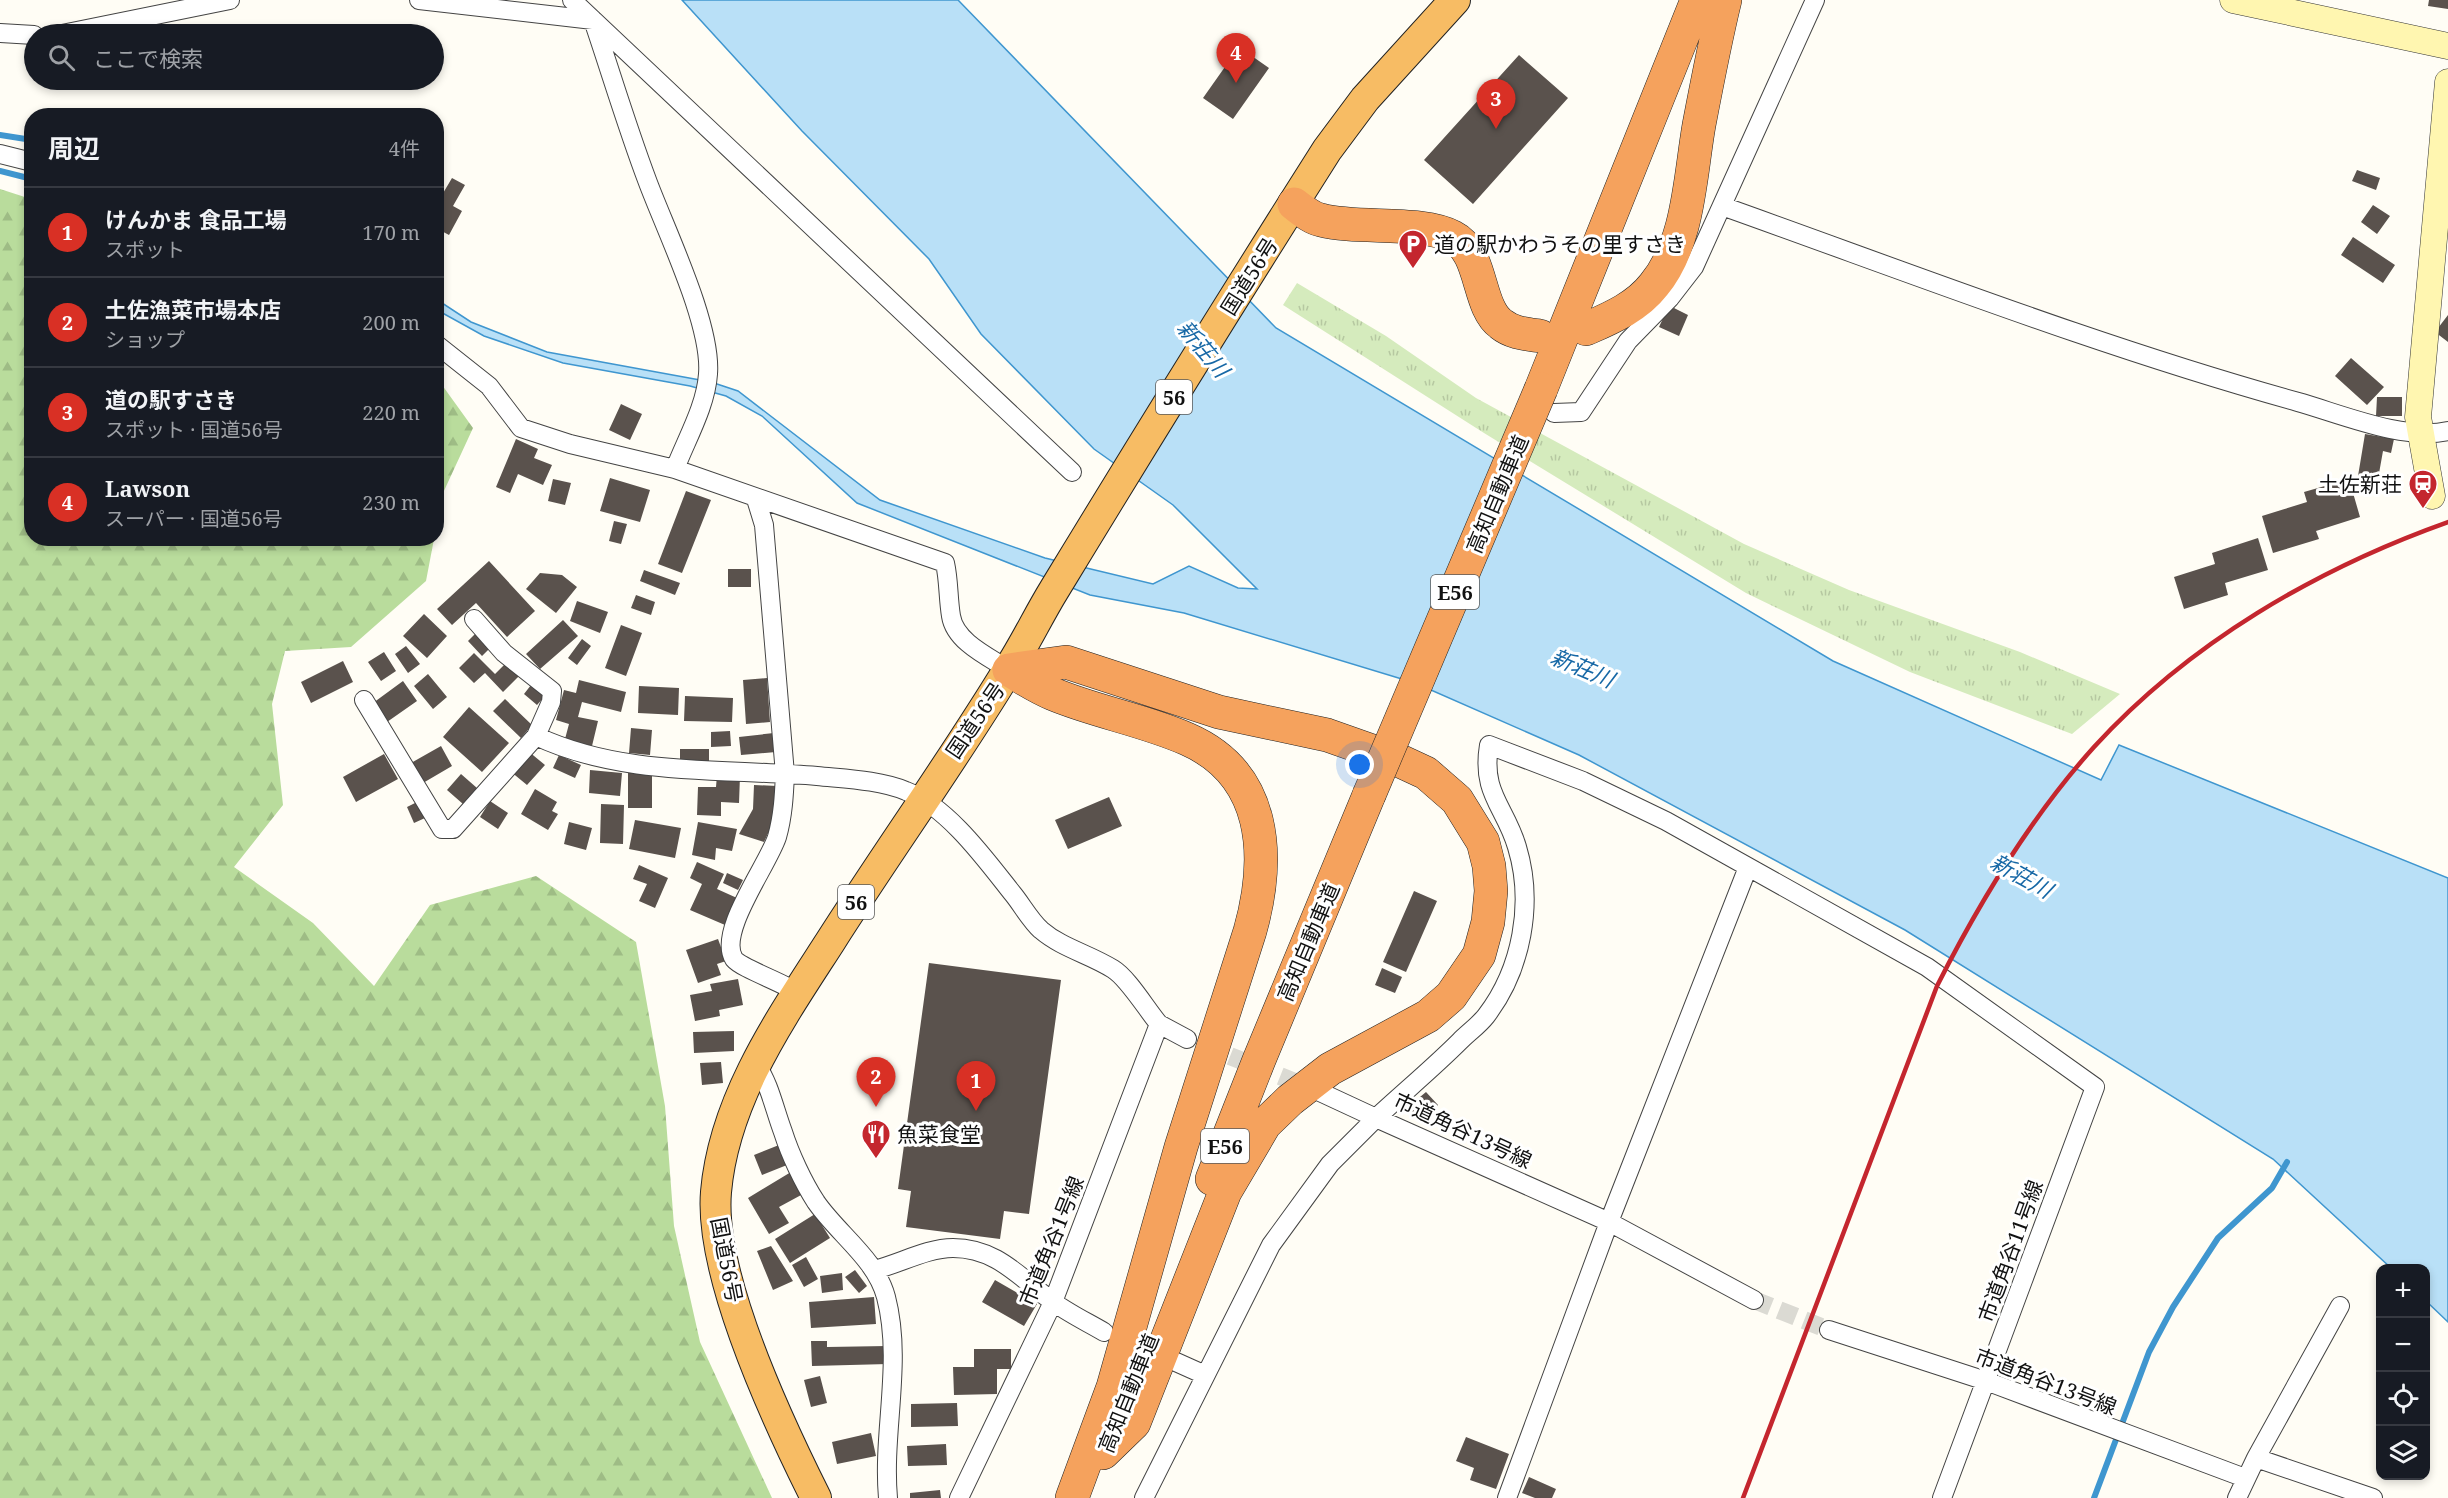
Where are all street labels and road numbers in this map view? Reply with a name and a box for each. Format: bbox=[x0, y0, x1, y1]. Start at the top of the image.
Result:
street label: 国道56号 bbox=[1214, 232, 1284, 320]
road number: 56 bbox=[1156, 380, 1192, 414]
street label: 高知自動車道 bbox=[1459, 431, 1535, 557]
road number: E56 bbox=[1431, 575, 1479, 609]
street label: 国道56号 bbox=[939, 676, 1011, 764]
street label: 高知自動車道 bbox=[1270, 879, 1346, 1005]
road number: 56 bbox=[838, 885, 874, 919]
street label: 市道角谷13号線 bbox=[1389, 1086, 1537, 1174]
road number: E56 bbox=[1201, 1129, 1249, 1163]
street label: 市道角谷1号線 bbox=[1012, 1172, 1090, 1310]
street label: 市道角谷11号線 bbox=[1971, 1176, 2049, 1326]
street label: 国道56号 bbox=[705, 1215, 749, 1305]
street label: 高知自動車道 bbox=[1091, 1329, 1165, 1457]
street label: 市道角谷13号線 bbox=[1971, 1341, 2121, 1421]

